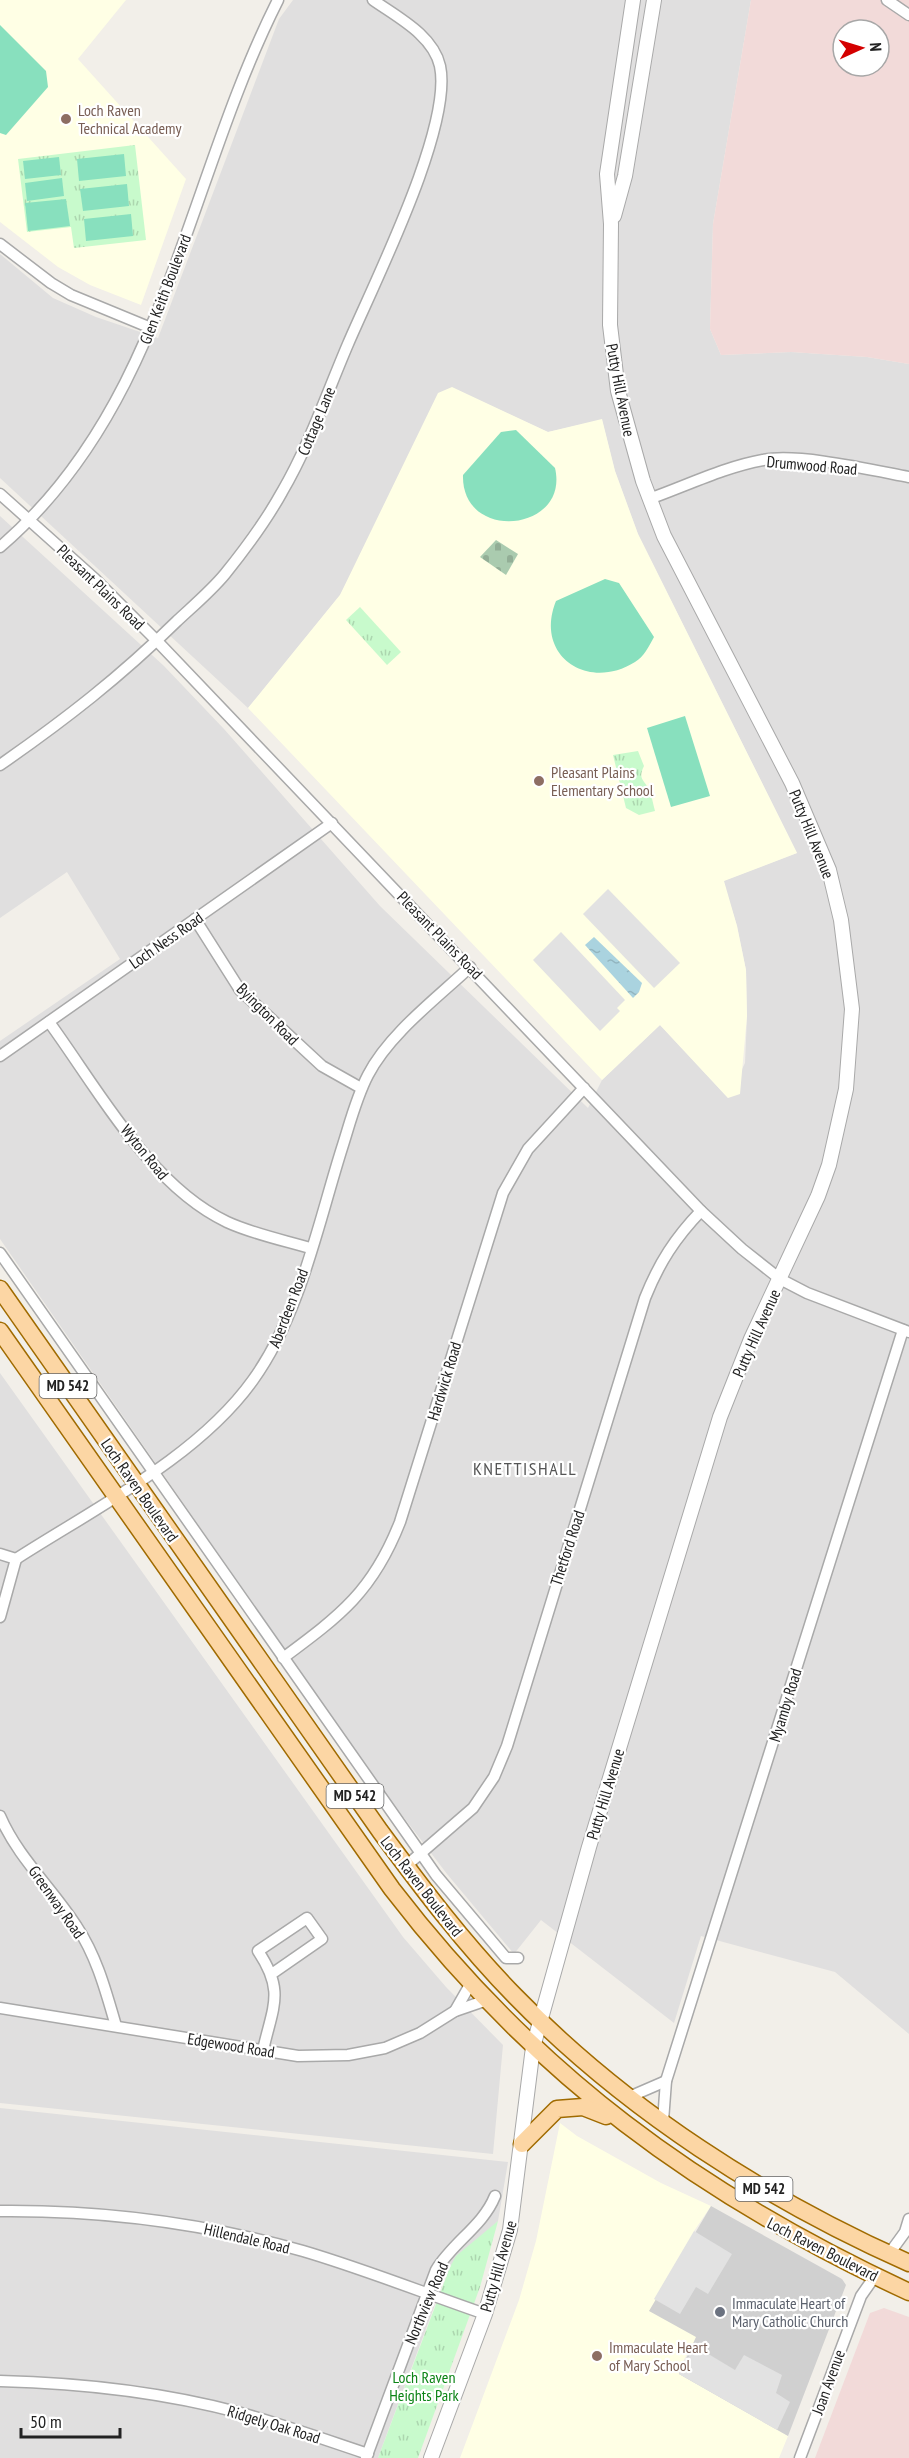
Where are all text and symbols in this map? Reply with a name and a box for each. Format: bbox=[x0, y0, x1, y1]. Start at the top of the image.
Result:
north arrow bbox=[831, 18, 891, 78]
text: N bbox=[866, 42, 886, 52]
place label: Loch Raven Technical Academy bbox=[78, 100, 181, 138]
marker: Loch Raven Technical Academy bbox=[59, 112, 73, 126]
street label: Glen Keith Boulevard bbox=[135, 231, 195, 347]
street label: Putty Hill Avenue bbox=[602, 342, 640, 438]
street label: Cottage Lane bbox=[293, 384, 339, 458]
street label: Drumwood Road bbox=[766, 451, 858, 479]
street label: Pleasant Plains Road bbox=[53, 540, 149, 634]
place label: Pleasant Plains Elementary School bbox=[551, 762, 654, 800]
marker: Pleasant Plains Elementary School bbox=[532, 774, 546, 788]
street label: Putty Hill Avenue bbox=[785, 787, 839, 881]
street label: Pleasant Plains Road bbox=[393, 887, 487, 983]
street label: Loch Ness Road bbox=[125, 907, 207, 973]
street label: Byington Road bbox=[233, 979, 303, 1049]
street label: Wyton Road bbox=[117, 1120, 173, 1184]
street label: Aberdeen Road bbox=[264, 1265, 312, 1350]
street label: Putty Hill Avenue bbox=[728, 1286, 784, 1380]
street label: Hardwick Road bbox=[423, 1339, 465, 1423]
road number: MD 542 bbox=[40, 1374, 97, 1398]
street label: Loch Raven Boulevard bbox=[97, 1434, 183, 1546]
district label: KNETTISHALL bbox=[473, 1457, 577, 1480]
street label: Thetford Road bbox=[545, 1508, 589, 1588]
street label: Myamby Road bbox=[764, 1666, 806, 1744]
street label: Putty Hill Avenue bbox=[582, 1746, 628, 1842]
road number: MD 542 bbox=[326, 1784, 384, 1808]
street label: Loch Raven Boulevard bbox=[377, 1832, 467, 1940]
street label: Greenway Road bbox=[25, 1862, 89, 1942]
street label: Edgewood Road bbox=[186, 2028, 276, 2062]
road number: MD 542 bbox=[736, 2177, 792, 2201]
street label: Loch Raven Boulevard bbox=[764, 2212, 882, 2286]
street label: Hillendale Road bbox=[202, 2218, 292, 2258]
street label: Putty Hill Avenue bbox=[475, 2218, 521, 2314]
street label: Northview Road bbox=[400, 2259, 452, 2347]
place label: Immaculate Heart of Mary Catholic Church bbox=[732, 2293, 848, 2331]
marker: Immaculate Heart of Mary Catholic Church bbox=[713, 2305, 727, 2319]
place label: Immaculate Heart of Mary School bbox=[609, 2337, 708, 2375]
street label: Joan Avenue bbox=[807, 2347, 849, 2418]
marker: Immaculate Heart of Mary School bbox=[590, 2349, 604, 2363]
park label: Loch Raven Heights Park bbox=[389, 2367, 460, 2405]
street label: Ridgely Oak Road bbox=[225, 2400, 323, 2448]
scale bar bbox=[21, 2401, 120, 2439]
text: 50 m bbox=[30, 2410, 62, 2433]

